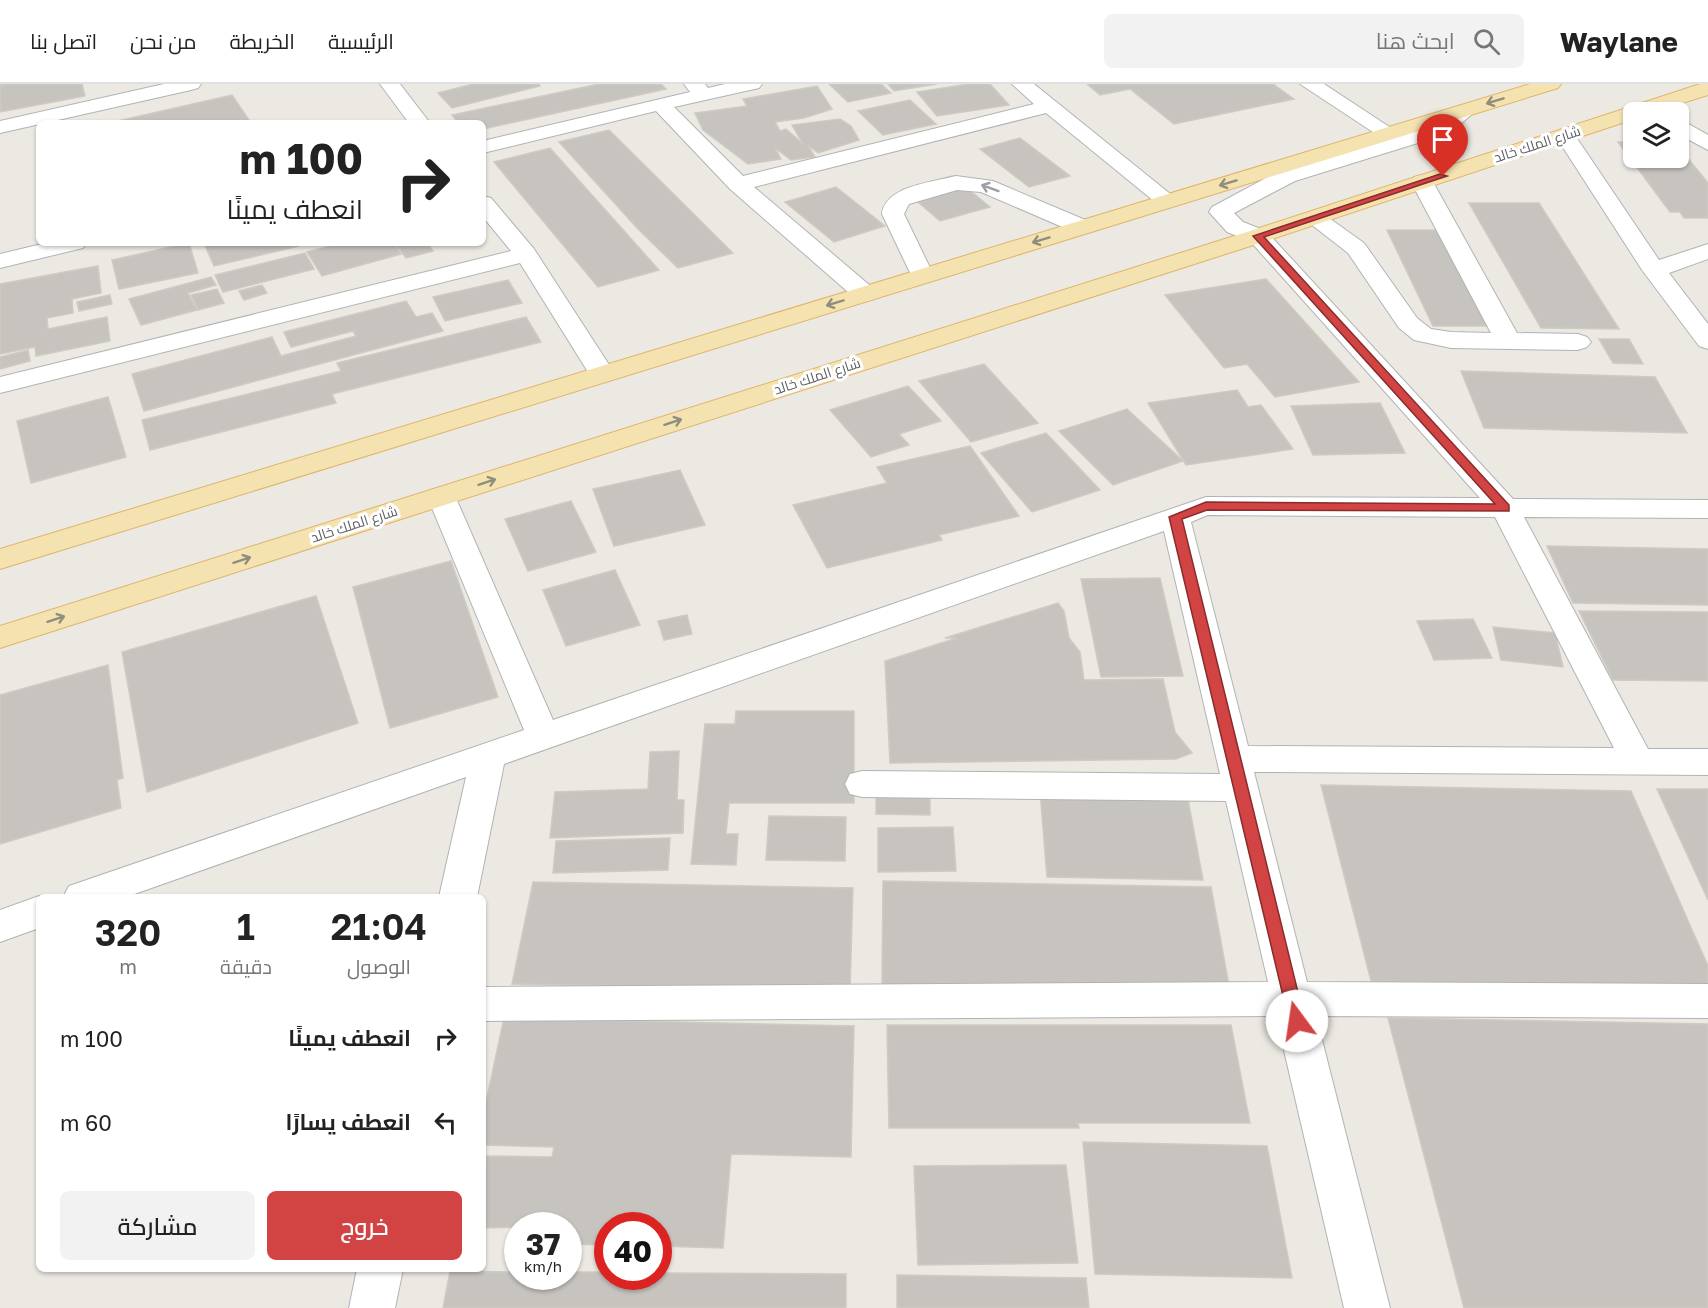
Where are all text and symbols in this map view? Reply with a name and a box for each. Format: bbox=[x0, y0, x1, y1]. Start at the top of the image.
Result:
search box bbox=[1104, 14, 1524, 68]
icon: search bbox=[1470, 25, 1503, 58]
text: Waylane bbox=[1560, 25, 1678, 58]
text: ابحث هنا bbox=[1376, 27, 1455, 54]
text: اتصل بنا bbox=[30, 28, 97, 54]
text: من نحن bbox=[130, 28, 196, 54]
text: الخريطة bbox=[229, 28, 295, 54]
text: الرئيسية bbox=[328, 28, 394, 54]
one-way arrow bbox=[1486, 96, 1505, 107]
map controls bbox=[1623, 102, 1689, 168]
button: layers bbox=[1623, 102, 1689, 168]
pin bbox=[1417, 114, 1468, 176]
street label: شارع الملك خالد bbox=[1491, 122, 1583, 166]
icon: arrive bbox=[1426, 123, 1459, 156]
text: 100 m bbox=[239, 133, 363, 183]
icon: right bbox=[384, 144, 462, 222]
one-way arrow bbox=[1219, 178, 1238, 189]
one-way arrow bbox=[981, 182, 999, 193]
text: انعطف يمينًا bbox=[227, 193, 363, 225]
one-way arrow bbox=[1032, 235, 1051, 246]
one-way arrow bbox=[826, 298, 845, 309]
street label: شارع الملك خالد bbox=[771, 354, 863, 398]
one-way arrow bbox=[663, 416, 682, 427]
one-way arrow bbox=[477, 475, 496, 486]
street label: شارع الملك خالد bbox=[308, 502, 400, 546]
one-way arrow bbox=[232, 554, 251, 565]
one-way arrow bbox=[46, 613, 65, 624]
text: 1 bbox=[237, 905, 255, 948]
text: 21:04 bbox=[331, 905, 427, 948]
text: 320 bbox=[95, 911, 161, 954]
text: m bbox=[119, 954, 137, 978]
text: دقيقة bbox=[220, 954, 272, 978]
text: الوصول bbox=[347, 954, 411, 978]
position arrow bbox=[1265, 989, 1329, 1053]
icon: right bbox=[429, 1022, 462, 1055]
text: انعطف يمينًا bbox=[288, 1024, 411, 1051]
text: 100 m bbox=[60, 1025, 123, 1052]
icon: left bbox=[429, 1106, 462, 1139]
text: انعطف يسارًا bbox=[286, 1108, 411, 1135]
text: 60 m bbox=[60, 1109, 112, 1136]
button: مشاركة bbox=[60, 1191, 255, 1260]
button: خروج bbox=[267, 1191, 462, 1260]
speed limit sign: 40 bbox=[594, 1212, 672, 1290]
text: 37 bbox=[526, 1226, 560, 1262]
text: km/h bbox=[524, 1257, 562, 1275]

